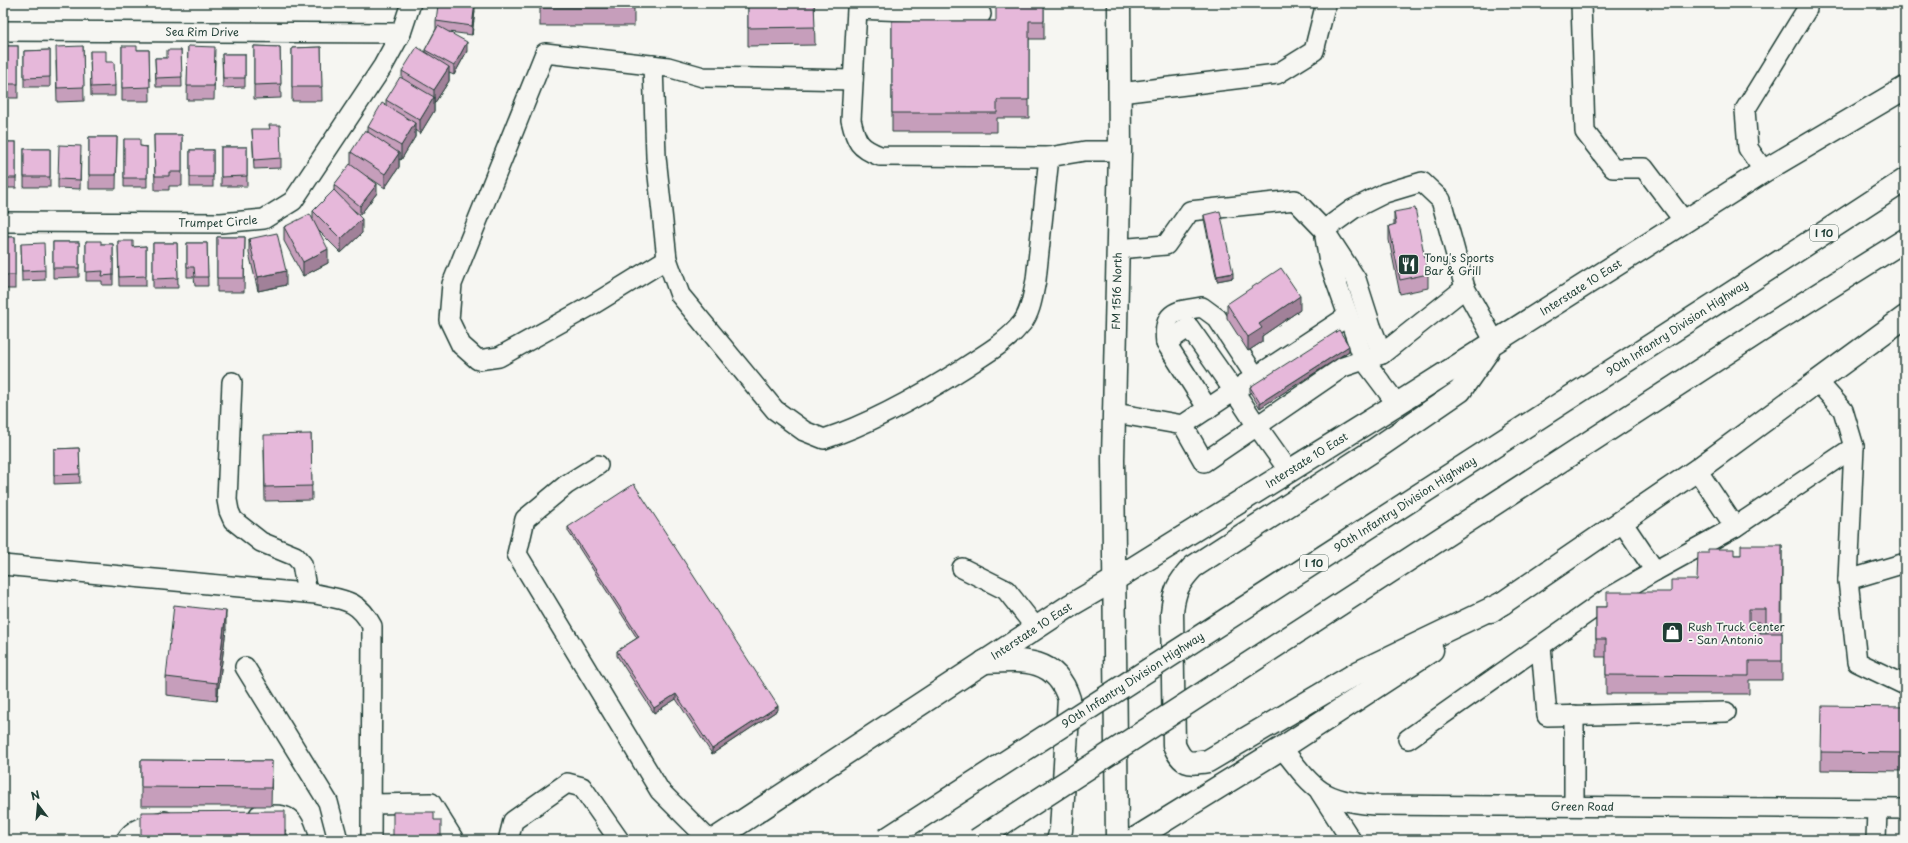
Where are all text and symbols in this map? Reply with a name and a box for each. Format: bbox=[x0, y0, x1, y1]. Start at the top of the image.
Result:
street label: Sea Rim Drive bbox=[165, 23, 239, 40]
street label: Trumpet Circle bbox=[178, 211, 258, 231]
road number: I 10 bbox=[1810, 225, 1838, 241]
place label: Tony's Sports Bar & Grill bbox=[1424, 249, 1494, 279]
restaurant icon: Tony's Sports Bar & Grill bbox=[1396, 251, 1422, 277]
street label: FM 1516 North bbox=[1107, 252, 1126, 330]
street label: Interstate 10 East bbox=[1536, 255, 1625, 319]
street label: 90th Infantry Division Highway bbox=[1602, 275, 1751, 380]
street label: Interstate 10 East bbox=[1262, 428, 1351, 492]
street label: 90th Infantry Division Highway bbox=[1330, 451, 1479, 556]
road number: I 10 bbox=[1300, 555, 1328, 571]
street label: Interstate 10 East bbox=[987, 598, 1075, 664]
place label: Rush Truck Center - San Antonio bbox=[1688, 618, 1786, 648]
shop icon: Rush Truck Center - San Antonio bbox=[1660, 620, 1686, 646]
street label: 90th Infantry Division Highway bbox=[1058, 627, 1207, 732]
north arrow bbox=[18, 785, 58, 825]
text: N bbox=[29, 785, 42, 804]
street label: Green Road bbox=[1551, 797, 1614, 815]

